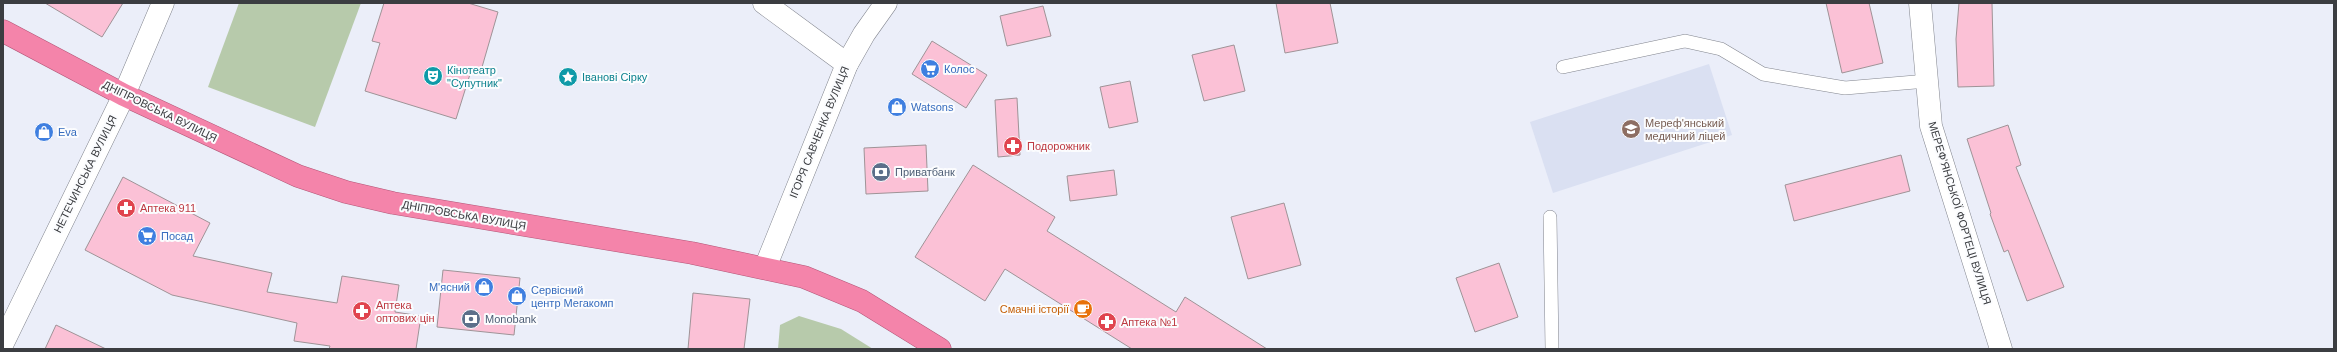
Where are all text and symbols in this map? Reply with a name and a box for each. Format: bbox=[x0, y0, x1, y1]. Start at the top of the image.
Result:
supermarket icon: Колос bbox=[919, 58, 941, 80]
place label: Колос bbox=[944, 63, 975, 75]
place label: Кінотеатр "Супутник" bbox=[447, 64, 502, 89]
street label: ІГОРЯ САВЧЕНКА ВУЛИЦЯ bbox=[787, 64, 851, 200]
theatre icon: Кінотеатр "Супутник" bbox=[422, 65, 444, 87]
place icon: Іванові Сірку bbox=[557, 66, 579, 88]
place label: Іванові Сірку bbox=[582, 71, 648, 83]
street label: ДНІПРОВСЬКА ВУЛИЦЯ bbox=[101, 78, 219, 144]
shop icon: Watsons bbox=[886, 96, 908, 118]
place label: Watsons bbox=[911, 101, 954, 113]
street label: НЕТЕЧИНСЬКА ВУЛИЦЯ bbox=[51, 113, 119, 235]
place label: Мереф'янський медичний ліцей bbox=[1645, 117, 1725, 142]
school or university icon: Мереф'янський медичний ліцей bbox=[1620, 118, 1642, 140]
street label: МЕРЕФ'ЯНСЬКОЇ ФОРТЕЦІ ВУЛИЦЯ bbox=[1926, 120, 1994, 306]
shop icon: Eva bbox=[33, 121, 55, 143]
place label: Eva bbox=[58, 126, 78, 138]
pharmacy icon: Подорожник bbox=[1002, 135, 1024, 157]
place label: Подорожник bbox=[1027, 140, 1090, 152]
bank icon: Приватбанк bbox=[870, 161, 892, 183]
place label: Приватбанк bbox=[895, 166, 955, 178]
pharmacy icon: Аптека 911 bbox=[115, 197, 137, 219]
street label: ДНІПРОВСЬКА ВУЛИЦЯ bbox=[401, 198, 527, 232]
place label: Аптека 911 bbox=[140, 202, 196, 214]
supermarket icon: Посад bbox=[136, 225, 158, 247]
place label: Посад bbox=[161, 230, 194, 242]
shop icon: М'ясний bbox=[473, 276, 495, 298]
place label: М'ясний bbox=[429, 281, 470, 293]
place label: Сервісний центр Мегакомп bbox=[531, 284, 613, 309]
shop icon: Сервісний центр Мегакомп bbox=[506, 285, 528, 307]
cafe icon: Смачні історії bbox=[1072, 298, 1094, 320]
place label: Аптека оптових цін bbox=[376, 299, 434, 324]
pharmacy icon: Аптека оптових цін bbox=[351, 300, 373, 322]
place label: Смачні історії bbox=[1000, 303, 1069, 315]
bank icon: Monobank bbox=[460, 308, 482, 330]
pharmacy icon: Аптека №1 bbox=[1096, 311, 1118, 333]
place label: Monobank bbox=[485, 313, 537, 325]
place label: Аптека №1 bbox=[1121, 316, 1177, 328]

